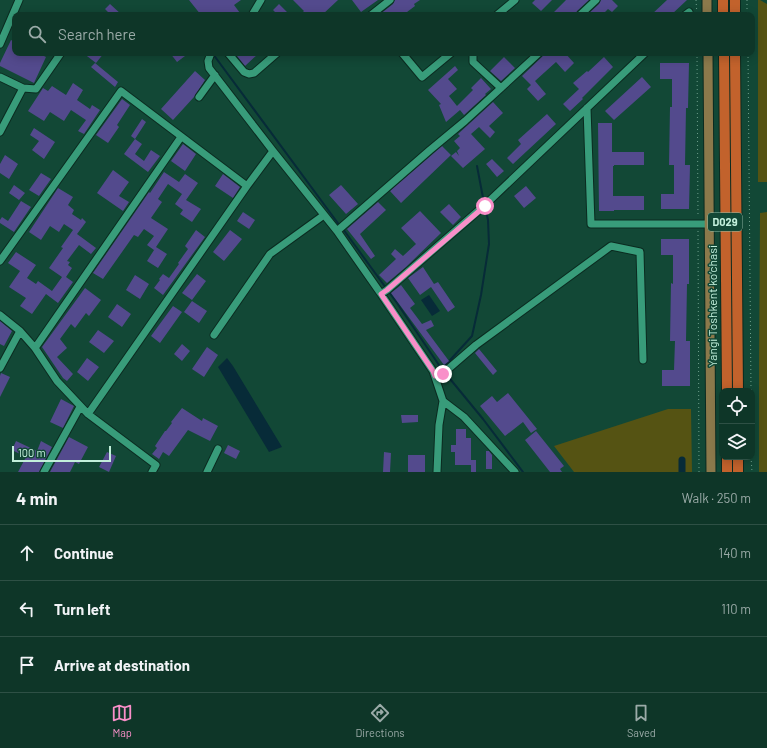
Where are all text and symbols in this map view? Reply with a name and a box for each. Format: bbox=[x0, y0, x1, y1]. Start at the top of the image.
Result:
search box bbox=[12, 12, 755, 56]
icon: search bbox=[26, 23, 48, 45]
text: Search here bbox=[58, 25, 136, 43]
route start bbox=[476, 197, 494, 215]
road number: D029 bbox=[708, 213, 742, 231]
street label: Yangi Toshkent ko‘chasi bbox=[705, 245, 719, 367]
route end bbox=[434, 365, 452, 383]
map controls bbox=[719, 388, 755, 460]
button: locate bbox=[719, 388, 755, 424]
button: layers bbox=[719, 424, 755, 460]
scale bar bbox=[12, 444, 111, 463]
text: 100 m bbox=[18, 446, 46, 459]
text: 4 min bbox=[16, 488, 58, 508]
text: Walk · 250 m bbox=[682, 490, 751, 506]
icon: ahead bbox=[16, 542, 38, 564]
text: Continue bbox=[54, 544, 114, 562]
text: 140 m bbox=[719, 545, 751, 561]
icon: left bbox=[16, 598, 38, 620]
text: Turn left bbox=[54, 600, 110, 618]
text: 110 m bbox=[721, 601, 751, 617]
icon: arrive bbox=[16, 654, 38, 676]
text: Arrive at destination bbox=[54, 656, 190, 674]
tab: Map bbox=[111, 702, 133, 739]
tab: Directions bbox=[355, 702, 405, 739]
tab: Saved bbox=[627, 702, 656, 739]

